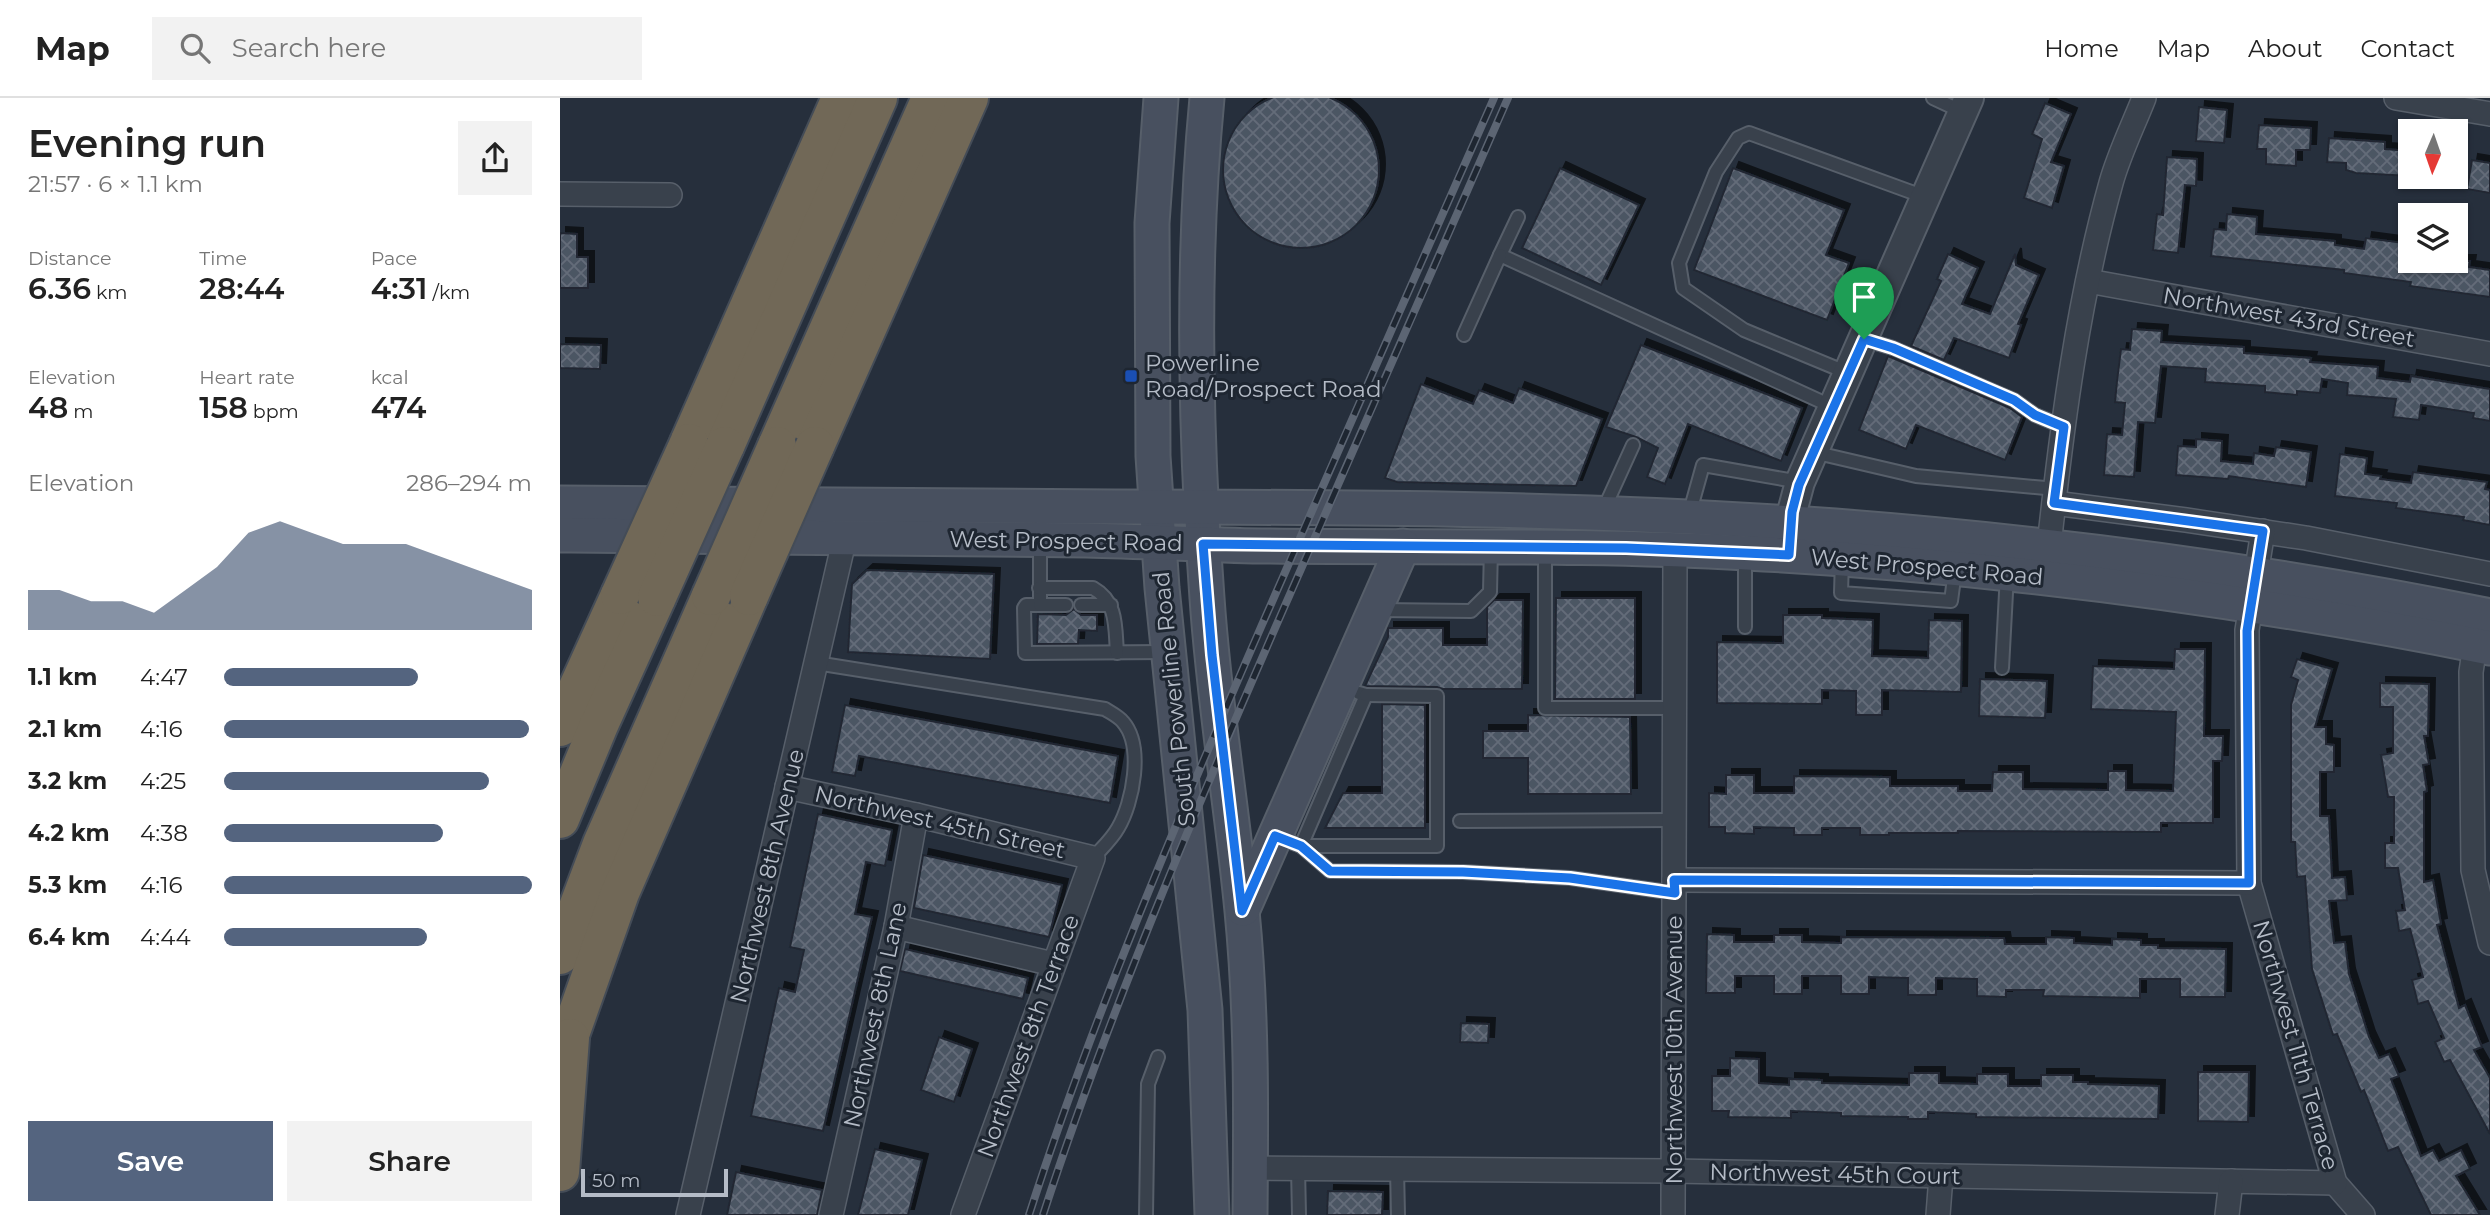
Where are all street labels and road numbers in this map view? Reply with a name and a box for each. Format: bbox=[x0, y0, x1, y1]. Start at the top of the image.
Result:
street label: Northwest 43rd Street bbox=[2161, 281, 2417, 353]
street label: West Prospect Road bbox=[949, 525, 1183, 557]
street label: West Prospect Road bbox=[1810, 543, 2044, 591]
street label: South Powerline Road bbox=[1147, 570, 1201, 828]
street label: Northwest 8th Avenue bbox=[724, 746, 810, 1006]
street label: Northwest 45th Street bbox=[812, 780, 1068, 864]
street label: Northwest 8th Lane bbox=[837, 900, 913, 1130]
street label: Northwest 8th Terrace bbox=[971, 911, 1085, 1161]
street label: Northwest 10th Avenue bbox=[1660, 915, 1688, 1185]
street label: Northwest 11th Terrace bbox=[2247, 917, 2345, 1173]
street label: Northwest 45th Court bbox=[1709, 1158, 1961, 1190]

